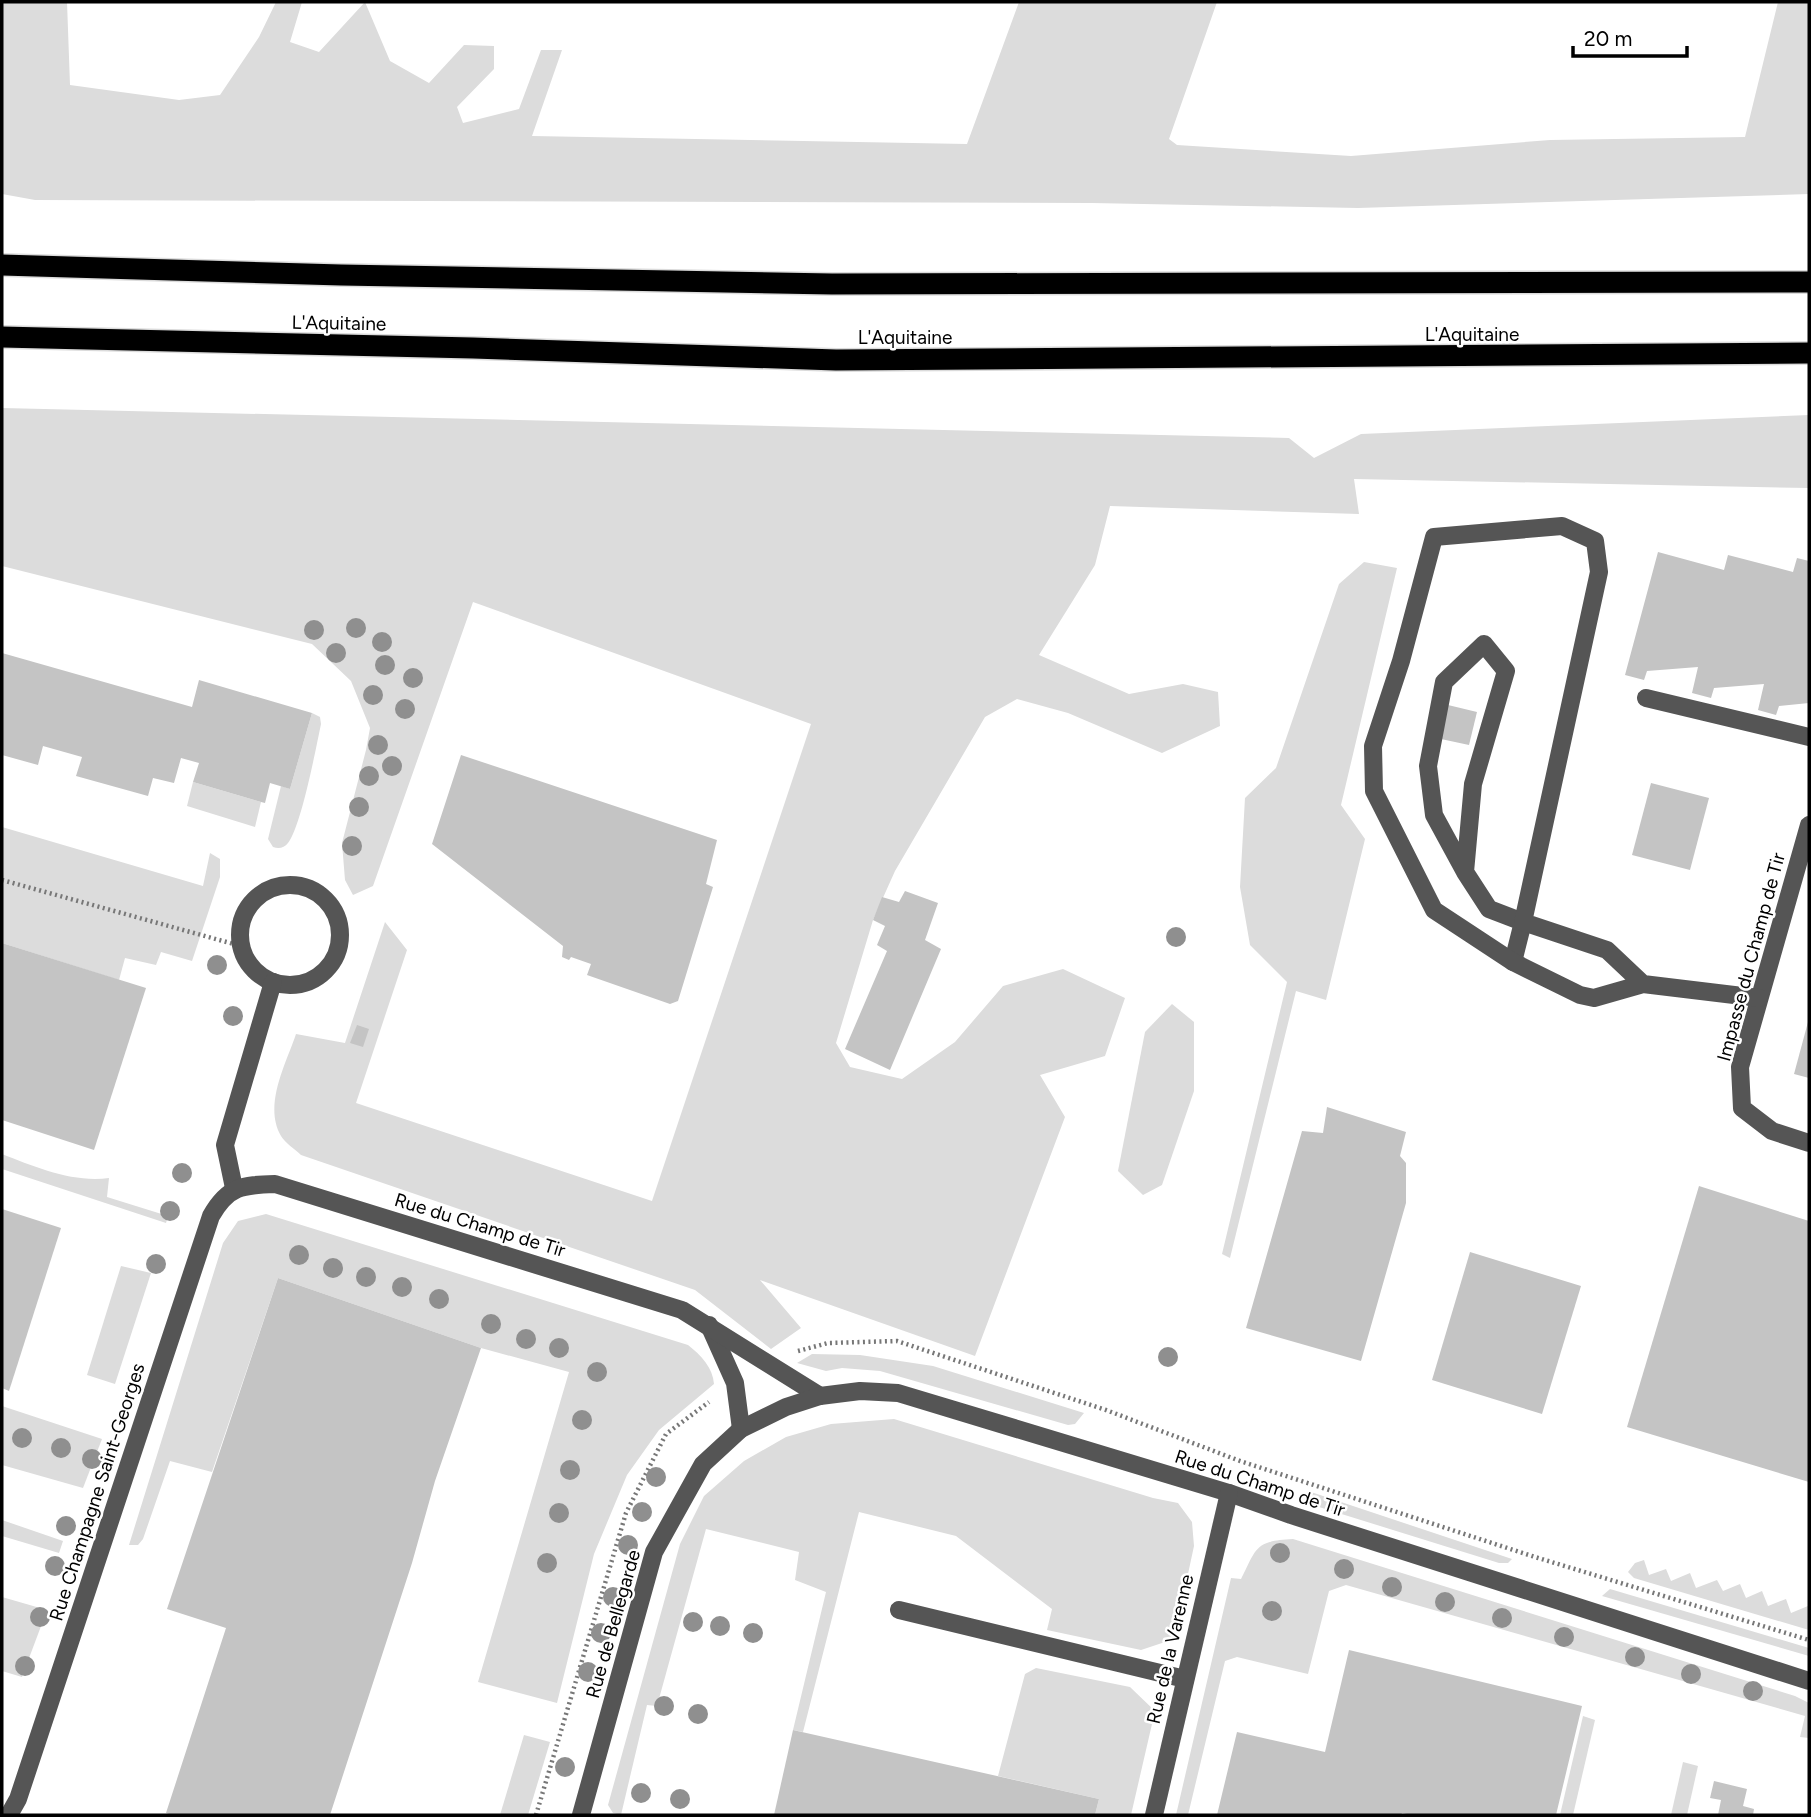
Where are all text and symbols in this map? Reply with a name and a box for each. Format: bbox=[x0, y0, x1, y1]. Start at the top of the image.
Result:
scale bar bbox=[1573, 14, 1687, 58]
text: 20 m bbox=[1584, 26, 1632, 51]
street label: L'Aquitaine bbox=[291, 311, 387, 335]
street label: L'Aquitaine bbox=[1425, 323, 1519, 346]
street label: L'Aquitaine bbox=[858, 326, 952, 349]
street label: Impasse du Champ de Tir bbox=[1712, 850, 1790, 1064]
street label: Rue du Champ de Tir bbox=[392, 1188, 569, 1262]
street label: Rue Champagne Saint-Georges bbox=[44, 1360, 150, 1624]
street label: Rue du Champ de Tir bbox=[1172, 1445, 1349, 1522]
street label: Rue de Bellegarde bbox=[581, 1547, 645, 1701]
street label: Rue de la Varenne bbox=[1142, 1572, 1198, 1726]

